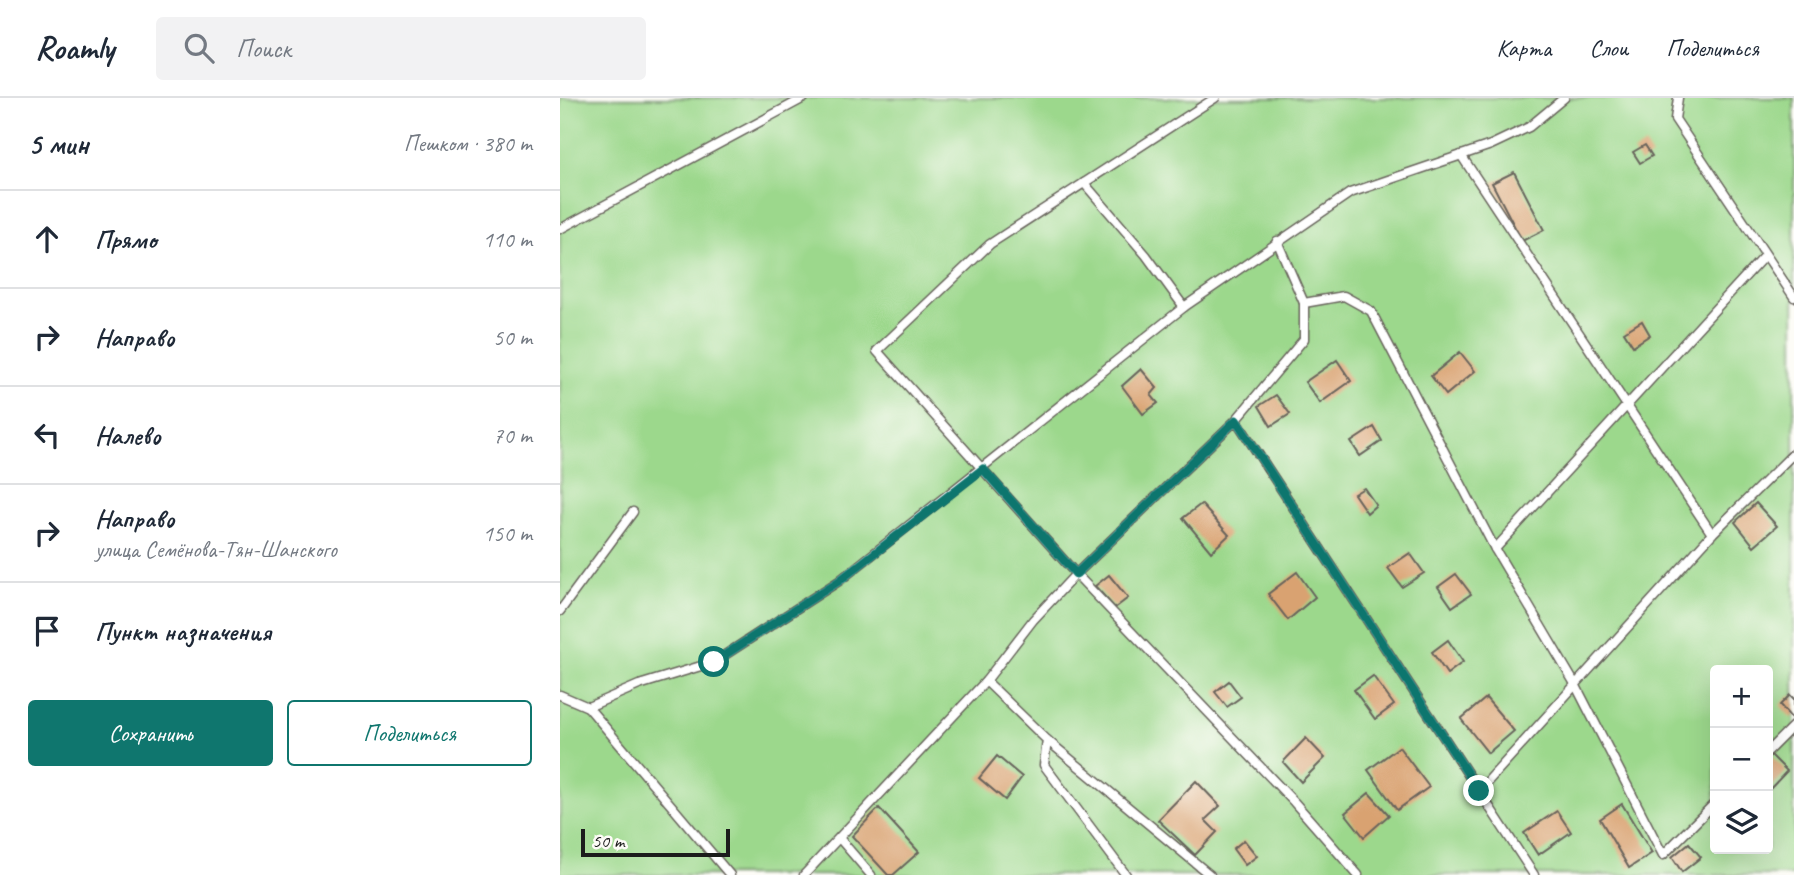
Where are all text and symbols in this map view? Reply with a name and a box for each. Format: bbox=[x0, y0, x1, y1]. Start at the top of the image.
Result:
search box bbox=[156, 17, 646, 80]
text: Roamly bbox=[35, 27, 114, 69]
icon: search bbox=[180, 29, 218, 67]
text: Поиск bbox=[236, 32, 291, 65]
text: Карта bbox=[1497, 33, 1551, 63]
text: Слои bbox=[1589, 33, 1628, 63]
text: Поделиться bbox=[1666, 33, 1759, 63]
text: 5 мин bbox=[28, 125, 89, 163]
text: Пешком · 380 m bbox=[404, 129, 532, 158]
icon: ahead bbox=[28, 220, 66, 258]
text: Прямо bbox=[95, 223, 157, 256]
text: 110 m bbox=[483, 225, 532, 254]
icon: right bbox=[28, 318, 66, 356]
text: Направо bbox=[95, 321, 174, 354]
text: 50 m bbox=[493, 323, 532, 352]
icon: left bbox=[28, 416, 66, 454]
text: Налево bbox=[95, 419, 161, 452]
text: 70 m bbox=[493, 421, 532, 450]
text: Направо bbox=[95, 502, 174, 535]
icon: right bbox=[28, 514, 66, 552]
text: 150 m bbox=[483, 519, 532, 548]
text: улица Семёнова-Тян-Шанского bbox=[95, 535, 337, 564]
icon: arrive bbox=[28, 612, 66, 650]
text: Пункт назначения bbox=[95, 615, 271, 648]
route start bbox=[698, 646, 729, 677]
map controls bbox=[1710, 665, 1773, 854]
button: + bbox=[1710, 665, 1773, 728]
button: Сохранить bbox=[28, 700, 273, 766]
button: Поделиться bbox=[287, 700, 532, 766]
button: − bbox=[1710, 728, 1773, 791]
route end bbox=[1463, 775, 1494, 806]
button: layers bbox=[1710, 791, 1773, 854]
scale bar bbox=[581, 826, 730, 858]
text: 50 m bbox=[592, 829, 624, 853]

